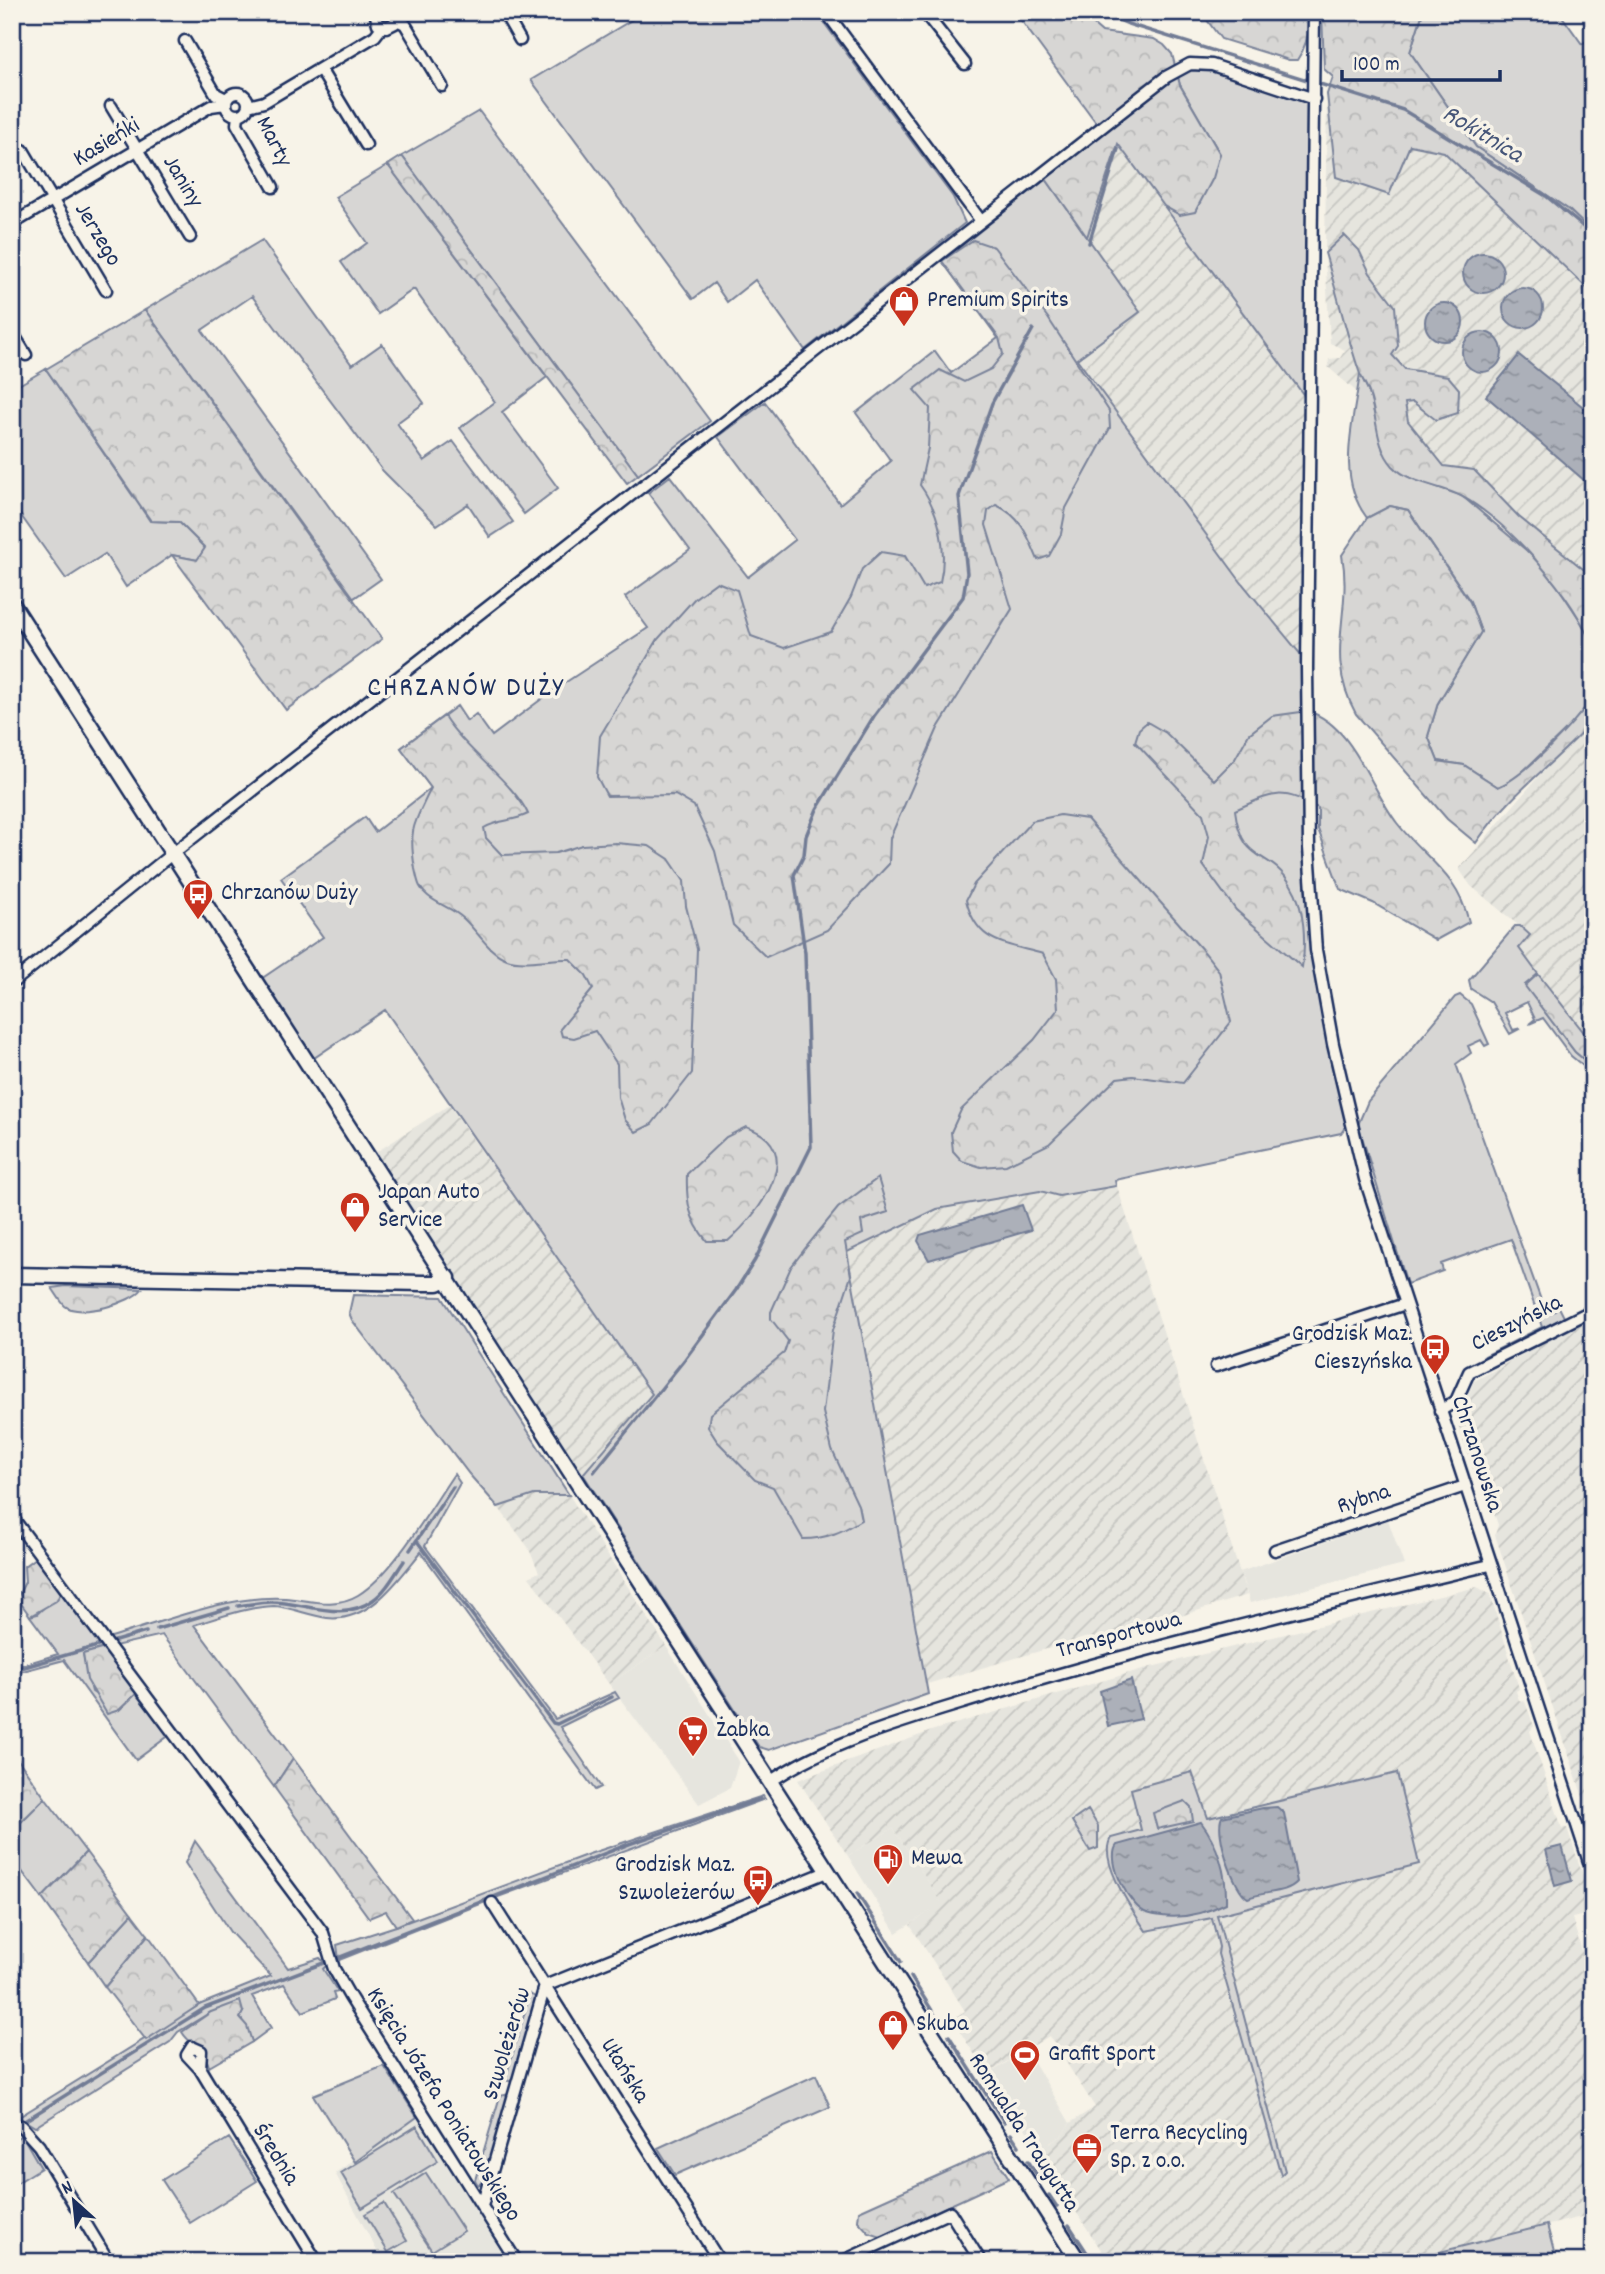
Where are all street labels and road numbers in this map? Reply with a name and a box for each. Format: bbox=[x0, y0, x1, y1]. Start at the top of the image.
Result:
street label: Kasieńki bbox=[67, 110, 147, 176]
street label: Marty bbox=[246, 111, 301, 174]
street label: Janiny bbox=[153, 149, 212, 216]
street label: Jerzego bbox=[65, 197, 129, 273]
street label: Cieszyńska bbox=[1466, 1286, 1569, 1361]
street label: Chrzanowska bbox=[1441, 1391, 1511, 1517]
street label: Rybna bbox=[1333, 1475, 1396, 1525]
street label: Transportowa bbox=[1053, 1603, 1186, 1669]
street label: Księcia Józefa Poniatowskiego bbox=[357, 1981, 529, 2229]
street label: Szwoleżerów bbox=[475, 1983, 541, 2105]
street label: Ułańska bbox=[591, 2032, 658, 2111]
street label: Romualda Traugutta bbox=[959, 2047, 1088, 2220]
street label: Średnia bbox=[243, 2117, 308, 2193]

